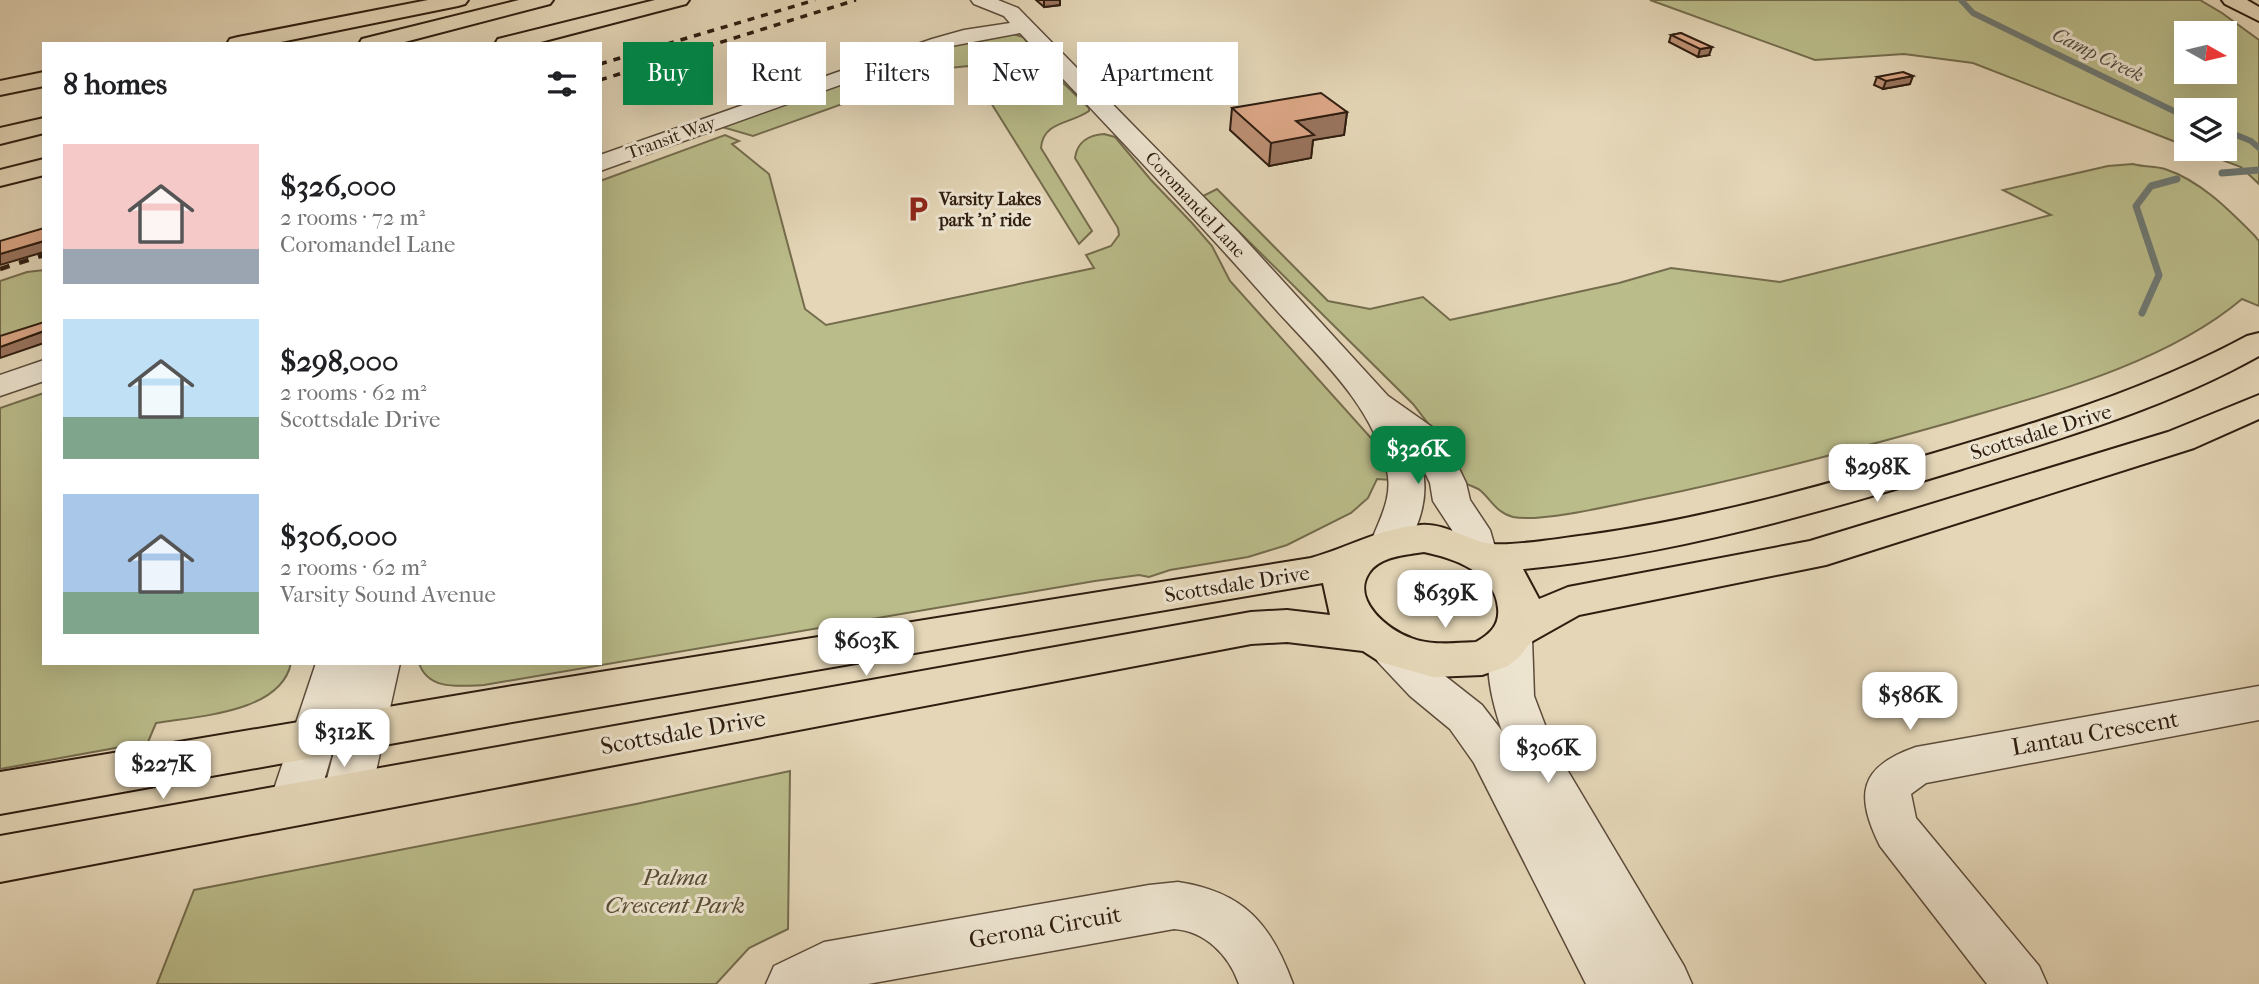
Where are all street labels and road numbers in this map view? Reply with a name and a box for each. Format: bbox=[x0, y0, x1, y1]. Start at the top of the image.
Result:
street label: Transit Way bbox=[623, 112, 720, 164]
street label: Coromandel Lane bbox=[1140, 148, 1250, 262]
street label: Scottsdale Drive bbox=[1967, 399, 2115, 465]
street label: Scottsdale Drive bbox=[1163, 561, 1311, 607]
street label: Scottsdale Drive bbox=[598, 704, 768, 760]
street label: Lantau Crescent bbox=[2009, 704, 2181, 761]
street label: Gerona Circuit bbox=[967, 900, 1124, 954]

